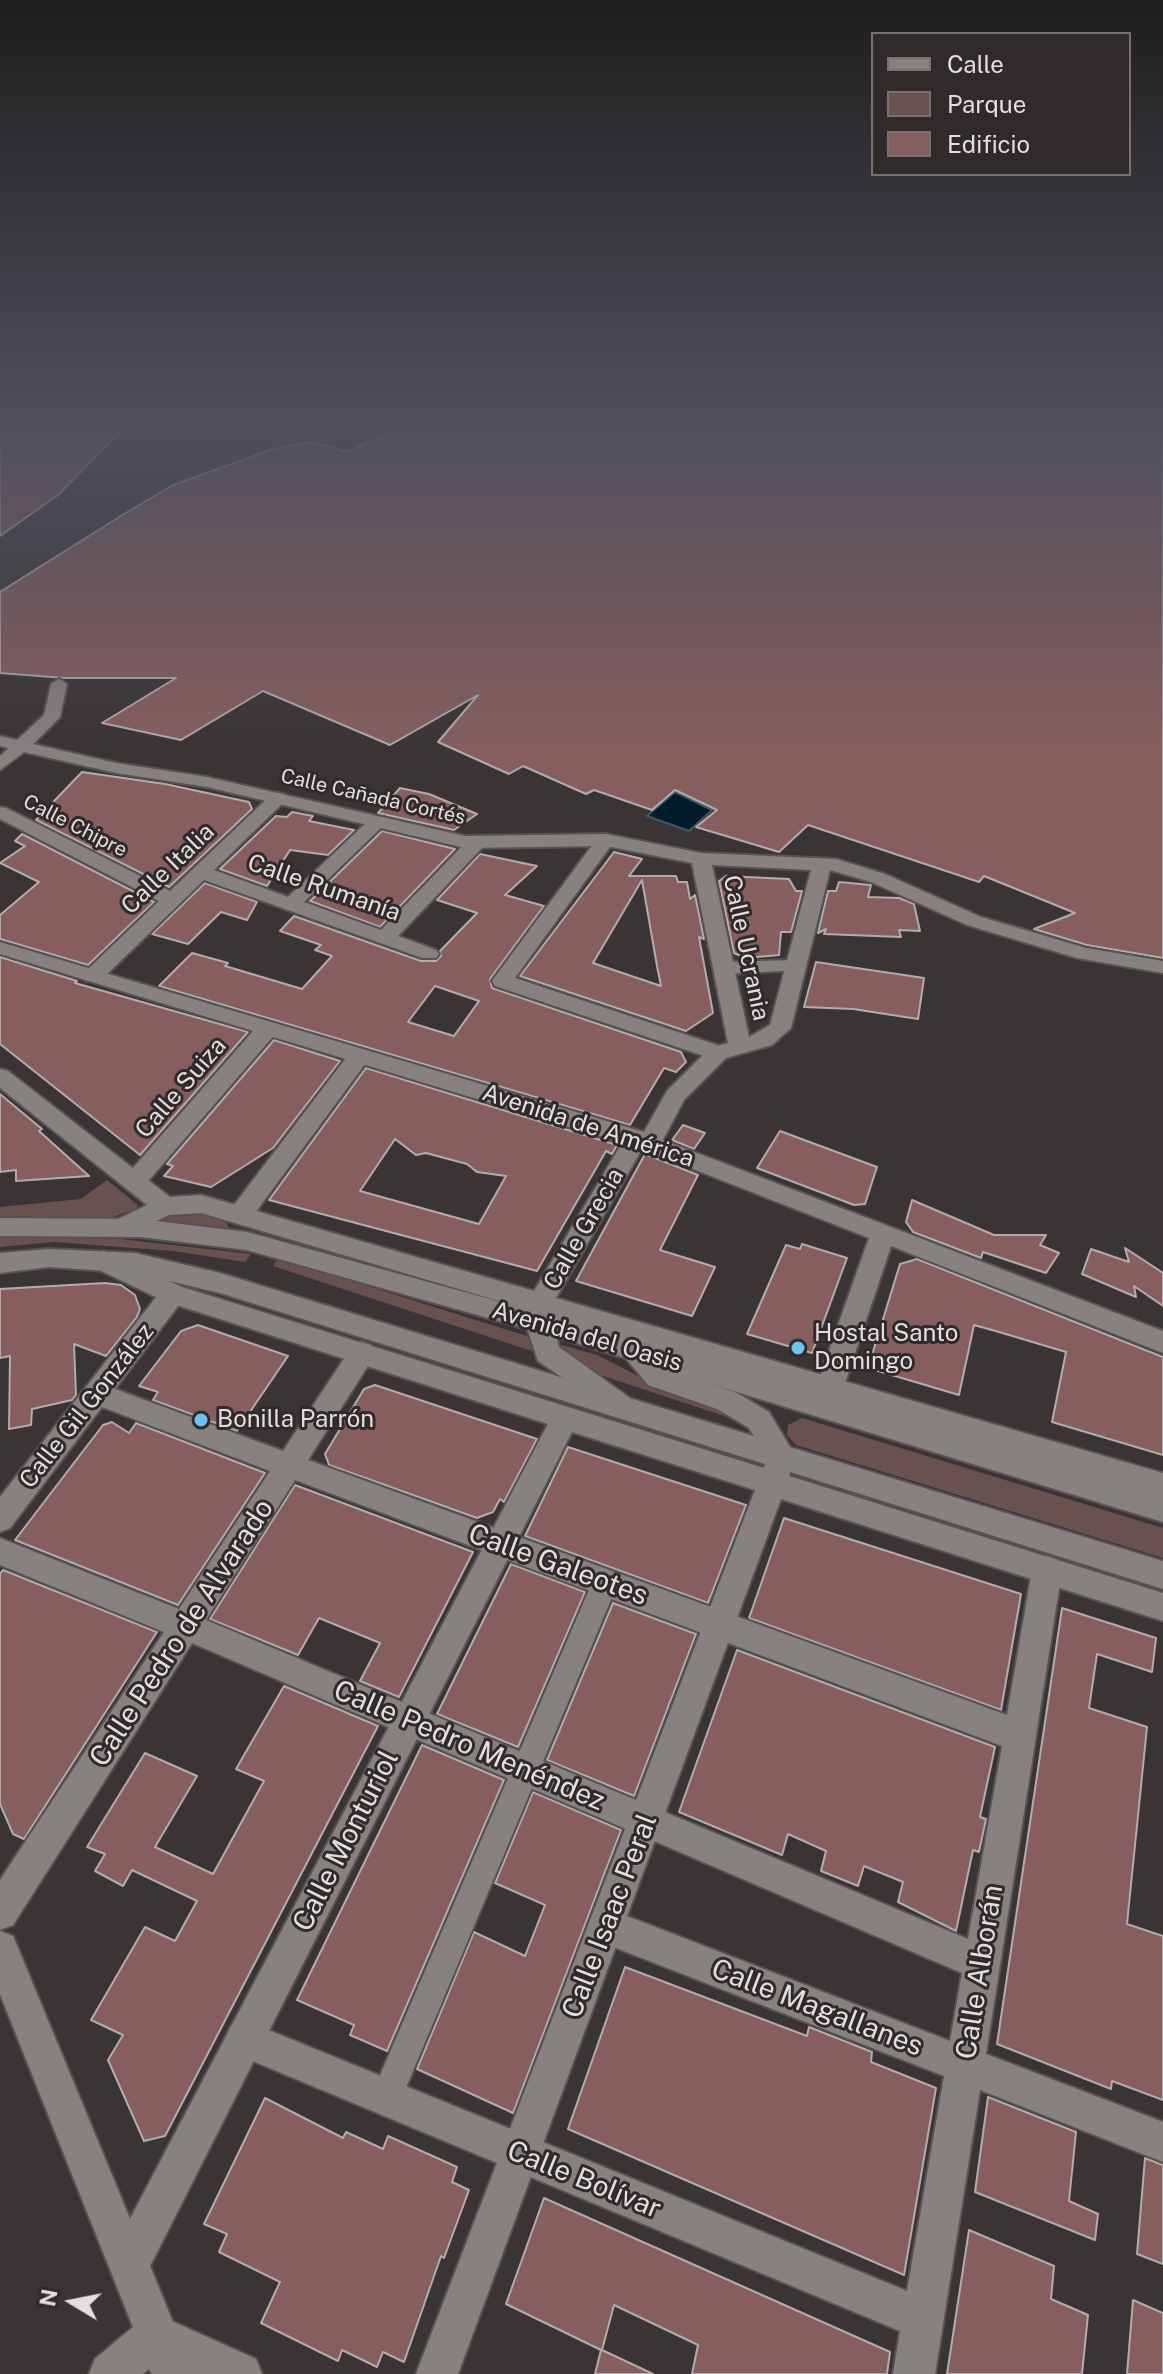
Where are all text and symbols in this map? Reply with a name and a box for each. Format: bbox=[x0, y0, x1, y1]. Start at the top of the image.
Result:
legend bbox=[871, 32, 1131, 176]
text: Calle bbox=[947, 50, 1004, 78]
text: Parque bbox=[947, 90, 1026, 118]
text: Edificio bbox=[947, 130, 1030, 158]
street label: Calle Cañada Cortés bbox=[278, 764, 468, 830]
street label: Calle Chipre bbox=[19, 790, 131, 862]
street label: Calle Italia bbox=[115, 818, 221, 920]
street label: Calle Rumanía bbox=[244, 848, 404, 928]
street label: Calle Ucrania bbox=[717, 873, 775, 1023]
street label: Calle Suiza bbox=[130, 1032, 232, 1144]
street label: Avenida de América bbox=[479, 1078, 697, 1174]
street label: Calle Grecia bbox=[538, 1163, 630, 1295]
street label: Avenida del Oasis bbox=[489, 1296, 685, 1378]
street label: Calle Gil González bbox=[14, 1318, 160, 1494]
place label: Hostal Santo Domingo bbox=[814, 1320, 958, 1376]
marker: Hostal Santo Domingo bbox=[789, 1339, 807, 1357]
place label: Bonilla Parrón bbox=[217, 1406, 374, 1434]
marker: Bonilla Parrón bbox=[192, 1411, 210, 1429]
street label: Calle Pedro de Alvarado bbox=[83, 1493, 281, 1773]
street label: Calle Galeotes bbox=[464, 1517, 652, 1613]
street label: Calle Pedro Menéndez bbox=[328, 1674, 610, 1818]
street label: Calle Monturiol bbox=[286, 1745, 406, 1937]
street label: Calle Isaac Peral bbox=[556, 1809, 664, 2023]
street label: Calle Alborán bbox=[950, 1882, 1010, 2062]
street label: Calle Magallanes bbox=[707, 1952, 927, 2064]
street label: Calle Bolívar bbox=[502, 2134, 666, 2226]
north arrow bbox=[32, 2262, 112, 2342]
text: N bbox=[34, 2287, 63, 2309]

